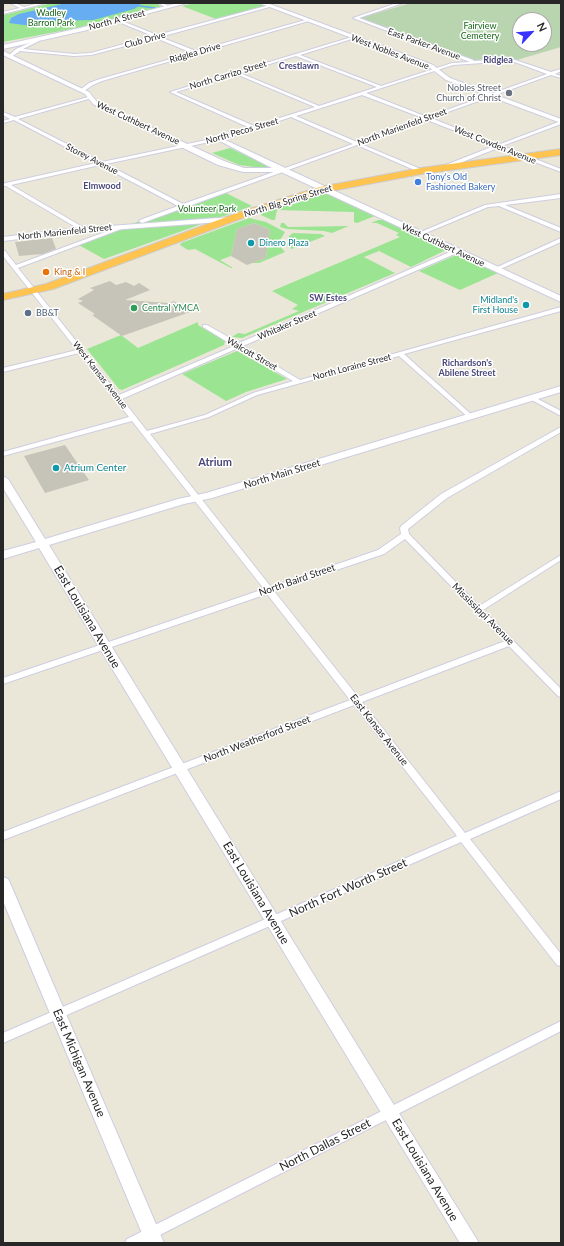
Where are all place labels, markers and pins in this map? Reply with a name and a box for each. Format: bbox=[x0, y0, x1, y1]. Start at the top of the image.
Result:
place label: Nobles Street Church of Christ bbox=[436, 83, 501, 104]
marker: Nobles Street Church of Christ bbox=[504, 88, 514, 98]
place label: Tony's Old Fashioned Bakery bbox=[426, 172, 495, 193]
marker: Tony's Old Fashioned Bakery bbox=[413, 177, 423, 187]
marker: Dinero Plaza bbox=[246, 238, 256, 248]
place label: Dinero Plaza bbox=[259, 238, 309, 248]
marker: King & I bbox=[41, 267, 51, 277]
place label: King & I bbox=[54, 267, 85, 277]
place label: Midland's First House bbox=[473, 295, 518, 316]
marker: Midland's First House bbox=[521, 300, 531, 310]
marker: Central YMCA bbox=[129, 303, 139, 313]
place label: Central YMCA bbox=[142, 303, 199, 313]
marker: BB&T bbox=[23, 308, 33, 318]
place label: BB&T bbox=[36, 308, 59, 318]
place label: Atrium Center bbox=[64, 462, 126, 474]
marker: Atrium Center bbox=[51, 463, 61, 473]

